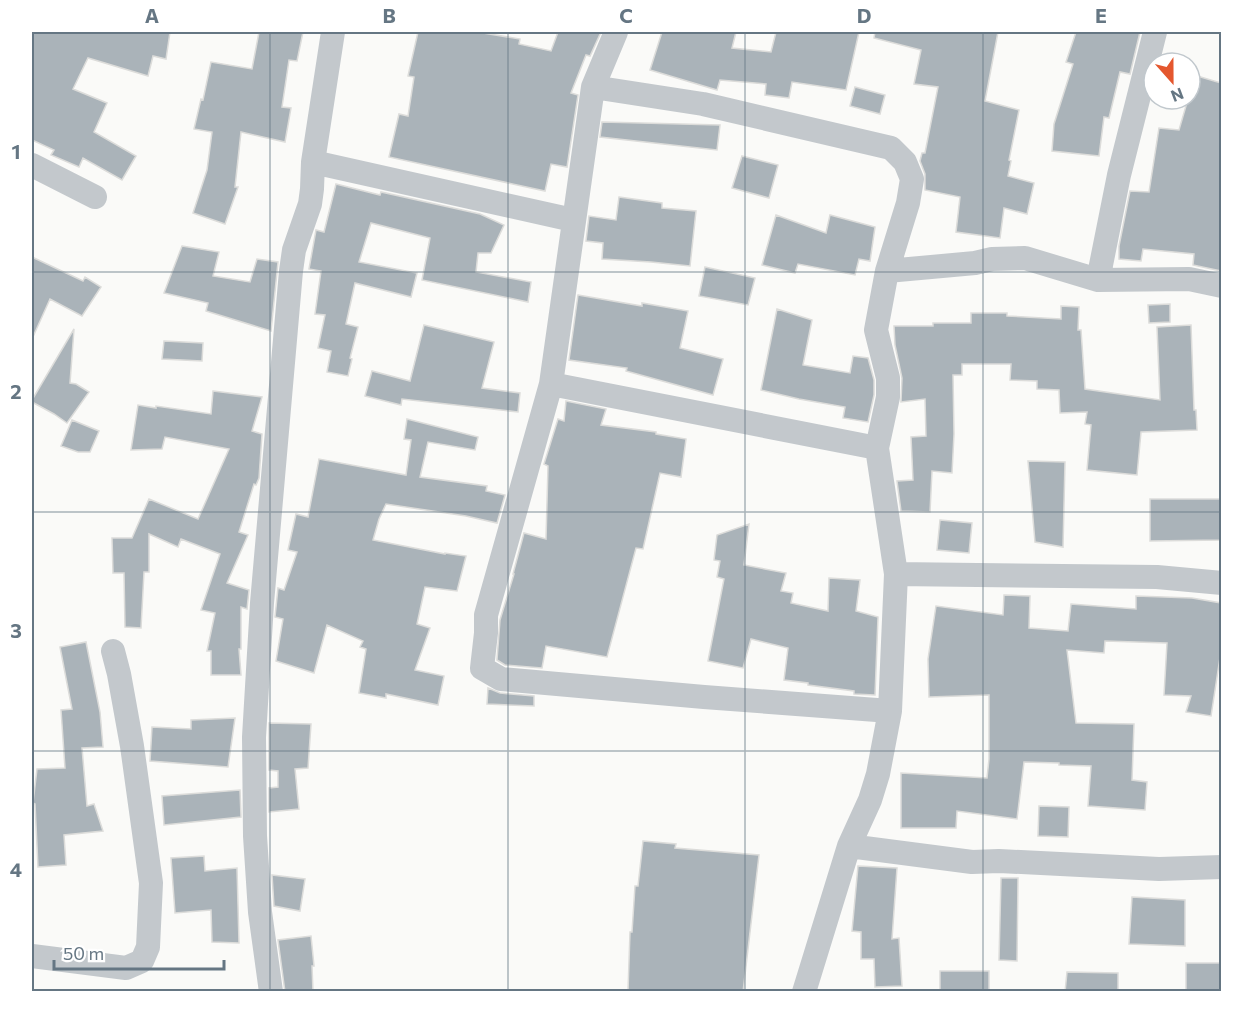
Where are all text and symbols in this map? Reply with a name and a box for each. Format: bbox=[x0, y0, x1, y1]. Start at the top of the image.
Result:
text: A bbox=[145, 3, 159, 27]
text: B bbox=[382, 3, 396, 27]
text: C bbox=[619, 3, 633, 27]
text: D bbox=[857, 3, 871, 27]
text: E bbox=[1095, 3, 1107, 27]
north arrow bbox=[1142, 51, 1202, 111]
text: N bbox=[1169, 84, 1187, 106]
text: 1 bbox=[11, 139, 21, 163]
text: 2 bbox=[10, 379, 22, 403]
text: 3 bbox=[10, 618, 22, 642]
text: 4 bbox=[10, 857, 22, 881]
scale bar bbox=[54, 933, 224, 971]
text: 50 m bbox=[63, 942, 104, 964]

